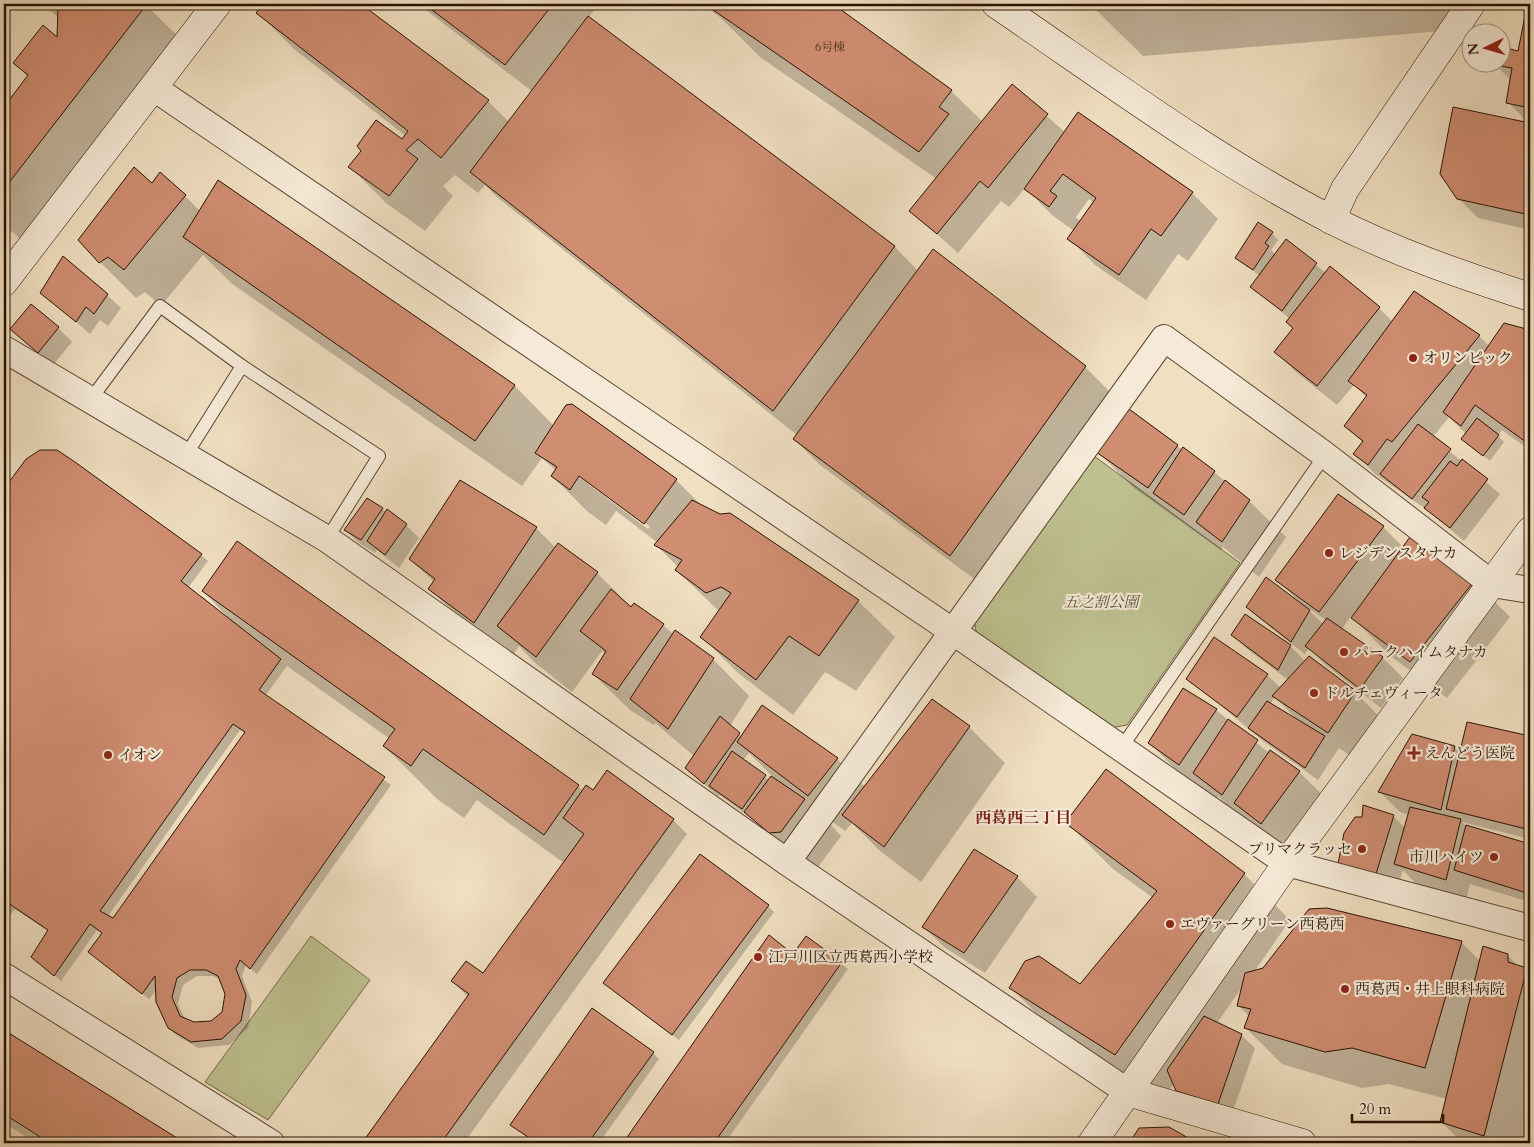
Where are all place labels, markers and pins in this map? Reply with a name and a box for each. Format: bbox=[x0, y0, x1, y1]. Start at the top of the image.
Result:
place label: オリンピック bbox=[1423, 348, 1512, 368]
marker: オリンピック bbox=[1407, 352, 1419, 364]
place label: レジデンスタナカ bbox=[1339, 543, 1458, 563]
marker: レジデンスタナカ bbox=[1323, 547, 1335, 559]
place label: パークハイムタナカ bbox=[1354, 642, 1488, 662]
marker: パークハイムタナカ bbox=[1338, 646, 1350, 658]
place label: ドルチェヴィータ bbox=[1324, 683, 1443, 703]
marker: ドルチェヴィータ bbox=[1308, 687, 1320, 699]
place label: えんどう医院 bbox=[1425, 743, 1515, 763]
place label: イオン bbox=[118, 745, 163, 765]
marker: えんどう医院 bbox=[1407, 746, 1421, 760]
marker: イオン bbox=[102, 749, 114, 761]
place label: プリマクラッセ bbox=[1248, 839, 1352, 859]
marker: プリマクラッセ bbox=[1356, 843, 1368, 855]
place label: 市川ハイツ bbox=[1409, 847, 1484, 867]
marker: 市川ハイツ bbox=[1488, 851, 1500, 863]
place label: エヴァーグリーン西葛西 bbox=[1180, 914, 1345, 934]
marker: エヴァーグリーン西葛西 bbox=[1164, 918, 1176, 930]
place label: 江戸川区立西葛西小学校 bbox=[768, 947, 933, 967]
marker: 江戸川区立西葛西小学校 bbox=[752, 951, 764, 963]
place label: 西葛西・井上眼科病院 bbox=[1355, 979, 1505, 999]
marker: 西葛西・井上眼科病院 bbox=[1339, 983, 1351, 995]

